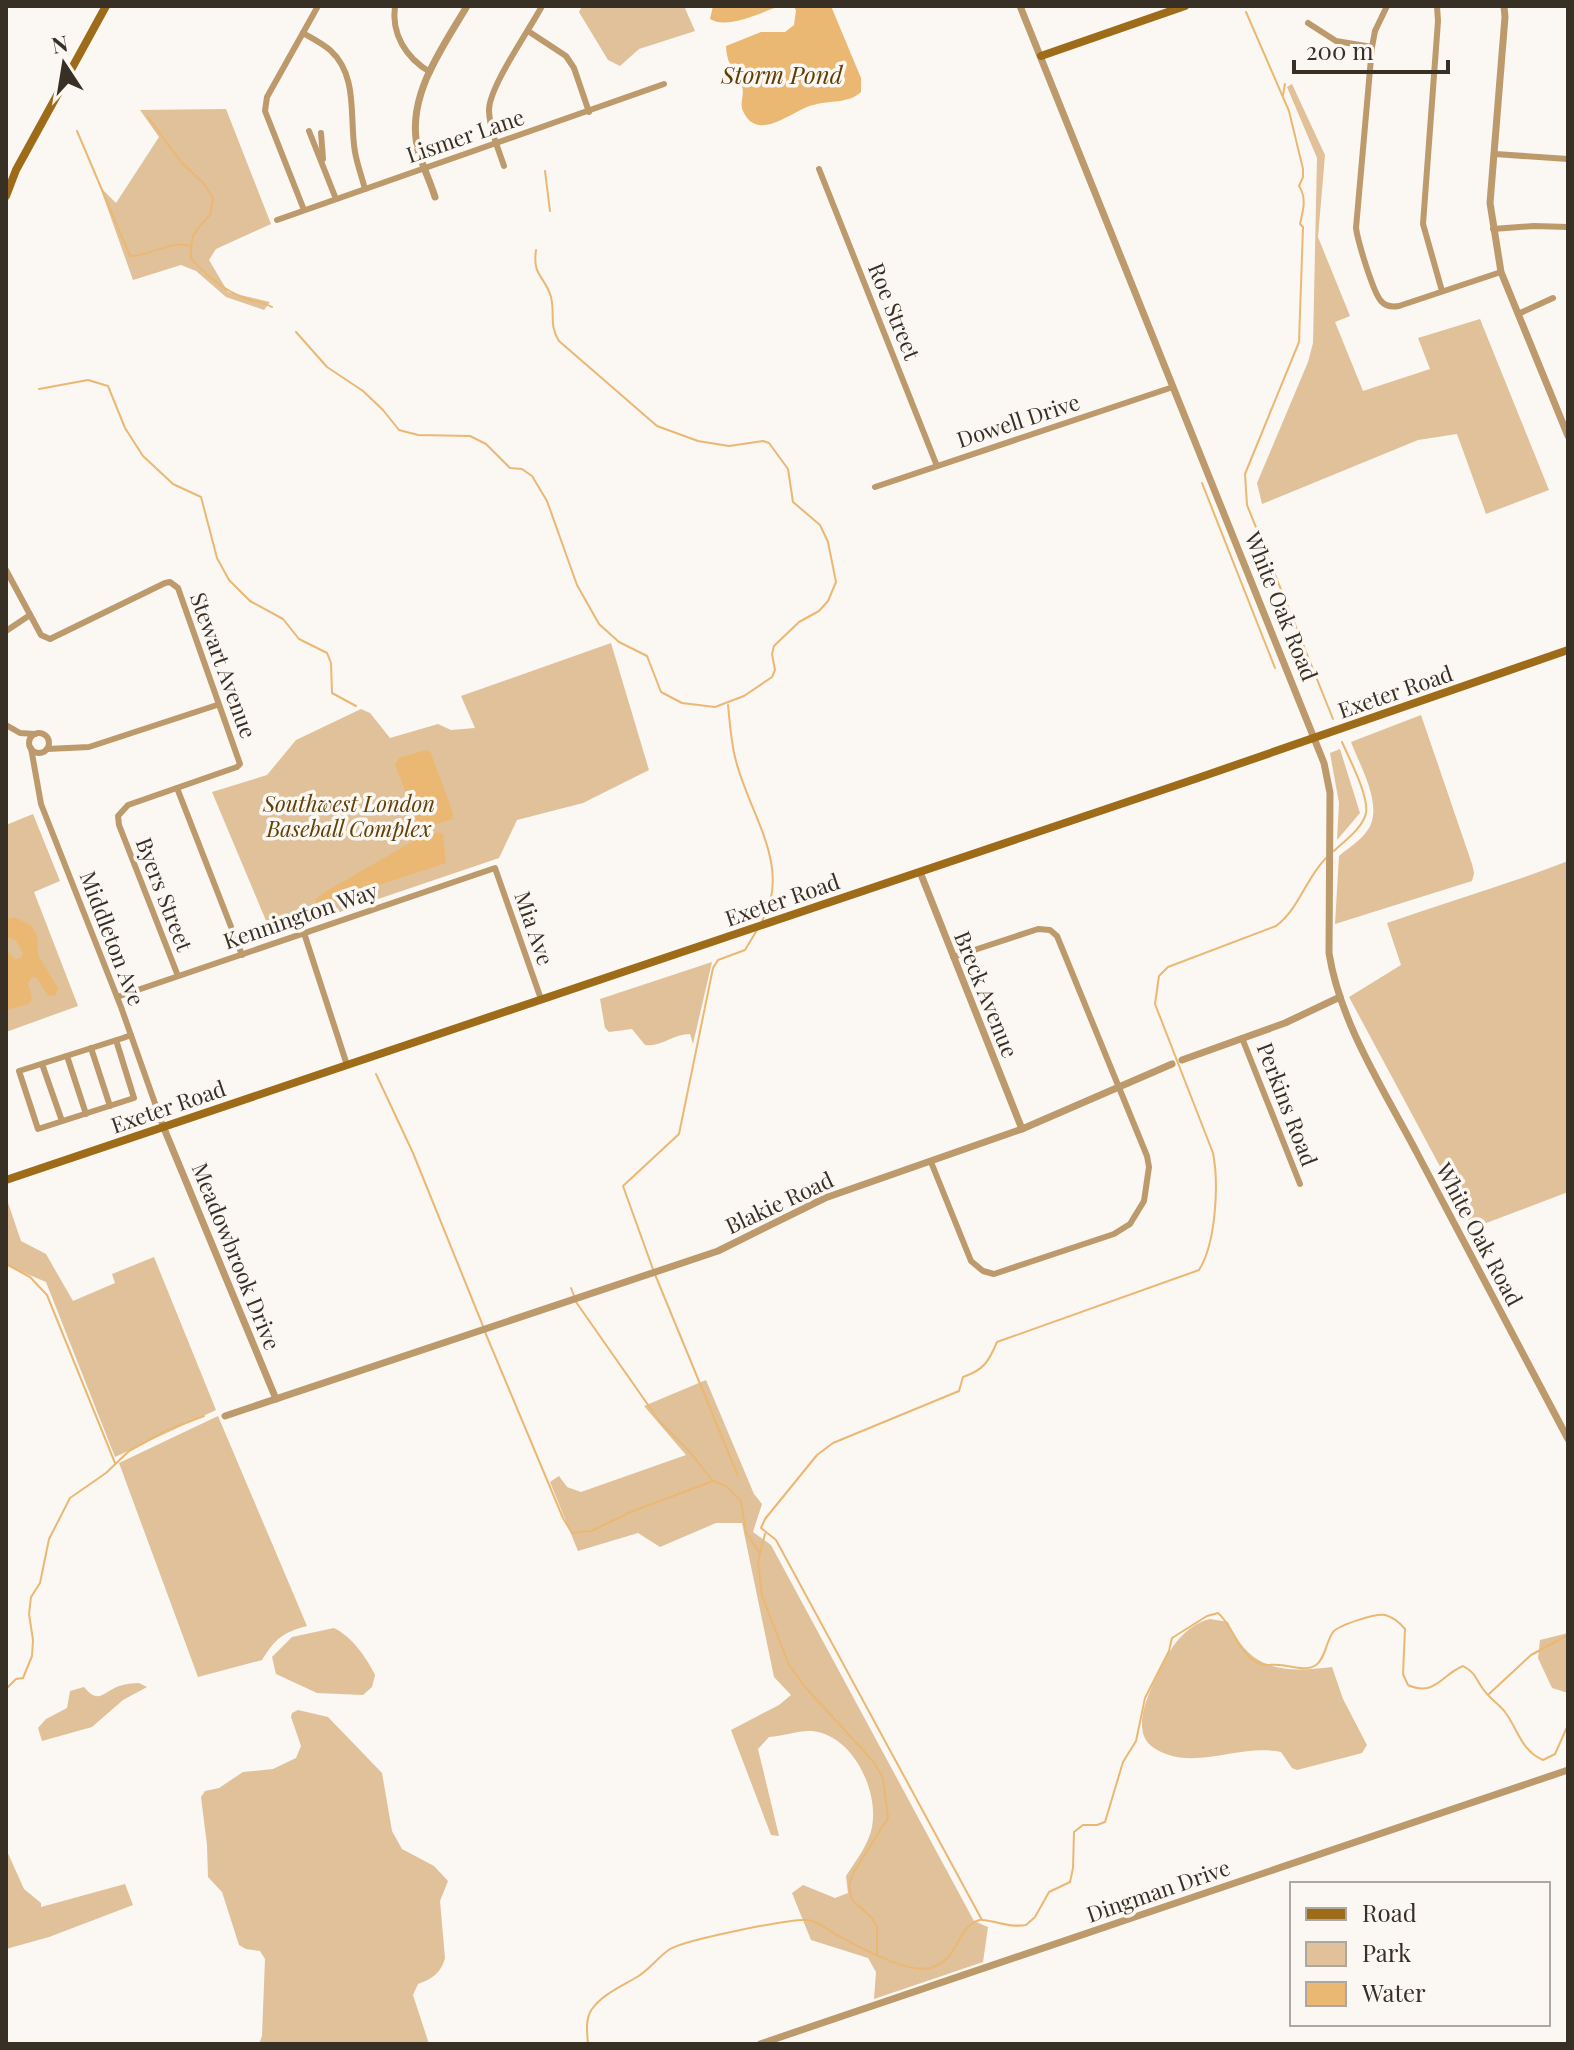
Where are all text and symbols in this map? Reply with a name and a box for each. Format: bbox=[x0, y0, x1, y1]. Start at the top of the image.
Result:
north arrow bbox=[24, 24, 104, 104]
scale bar bbox=[1294, 24, 1448, 74]
text: N bbox=[49, 27, 71, 60]
text: 200 m bbox=[1306, 34, 1374, 66]
water label: Storm Pond bbox=[720, 58, 844, 90]
street label: Lismer Lane bbox=[402, 101, 528, 169]
street label: Roe Street bbox=[862, 258, 928, 365]
street label: Dowell Drive bbox=[953, 386, 1083, 454]
street label: White Oak Road bbox=[1238, 526, 1326, 685]
street label: Stewart Avenue bbox=[184, 588, 264, 742]
street label: Exeter Road bbox=[1334, 657, 1457, 725]
park label: Southwest London Baseball Complex bbox=[262, 788, 435, 843]
street label: Byers Street bbox=[130, 833, 201, 956]
street label: Exeter Road bbox=[721, 865, 844, 933]
street label: Middleton Ave bbox=[74, 867, 152, 1009]
street label: Kennington Way bbox=[219, 875, 381, 955]
street label: Mia Ave bbox=[508, 887, 562, 969]
street label: Breck Avenue bbox=[948, 926, 1026, 1062]
street label: Perkins Road bbox=[1251, 1038, 1325, 1170]
street label: Exeter Road bbox=[107, 1072, 230, 1140]
street label: White Oak Road bbox=[1429, 1156, 1530, 1311]
street label: Meadowbrook Drive bbox=[186, 1158, 288, 1354]
street label: Blakie Road bbox=[720, 1164, 838, 1240]
street label: Dingman Drive bbox=[1082, 1851, 1234, 1929]
legend bbox=[1290, 1882, 1550, 2026]
text: Road bbox=[1362, 1896, 1417, 1928]
text: Park bbox=[1362, 1936, 1412, 1968]
text: Water bbox=[1361, 1976, 1426, 2008]

